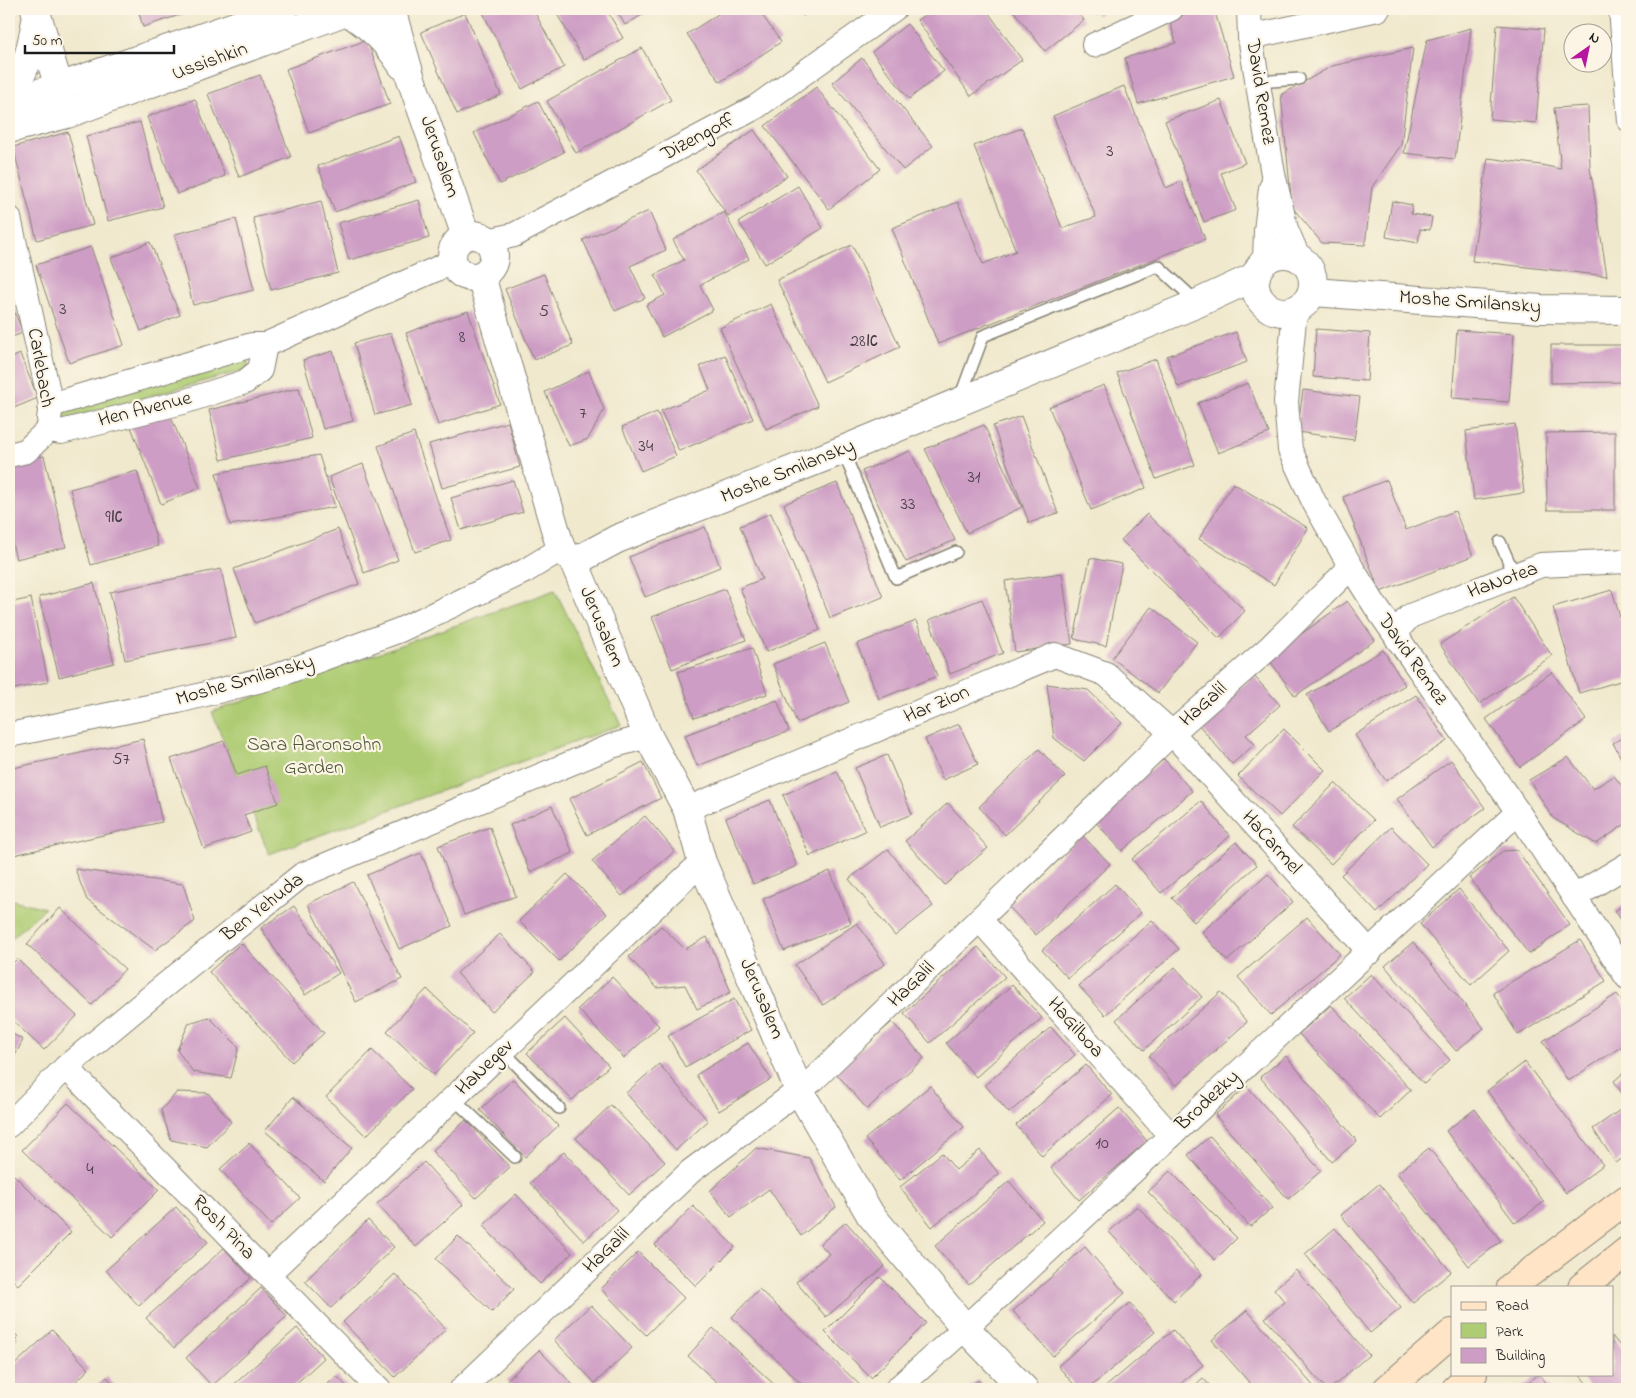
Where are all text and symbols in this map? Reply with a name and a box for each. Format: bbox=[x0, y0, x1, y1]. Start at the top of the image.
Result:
scale bar bbox=[25, 22, 174, 54]
north arrow bbox=[1564, 22, 1614, 72]
text: N bbox=[1585, 27, 1604, 50]
text: 50 m bbox=[32, 30, 63, 52]
street label: Ussishkin bbox=[168, 35, 252, 89]
street label: David Remez bbox=[1237, 36, 1283, 147]
street label: Dizengoff bbox=[655, 106, 741, 171]
street label: Jerusalem bbox=[411, 112, 467, 202]
house number: 3 bbox=[1106, 139, 1114, 165]
street label: Moshe Smilansky bbox=[1398, 284, 1542, 322]
house number: 3 bbox=[59, 297, 67, 323]
house number: 5 bbox=[539, 299, 549, 325]
house number: 8 bbox=[459, 325, 466, 351]
street label: Carlebach bbox=[19, 326, 61, 410]
house number: 28א bbox=[850, 329, 878, 355]
street label: Hen Avenue bbox=[95, 384, 195, 436]
house number: 7 bbox=[579, 401, 587, 427]
street label: Moshe Smilansky bbox=[717, 432, 859, 512]
house number: 34 bbox=[639, 434, 654, 460]
house number: 31 bbox=[967, 465, 981, 491]
house number: 33 bbox=[901, 492, 915, 518]
house number: 9א bbox=[105, 505, 123, 531]
street label: HaNotea bbox=[1464, 555, 1542, 607]
street label: Jerusalem bbox=[571, 582, 631, 672]
street label: David Remez bbox=[1369, 607, 1455, 712]
street label: Moshe Smilansky bbox=[173, 647, 317, 715]
street label: HaGalil bbox=[1173, 675, 1235, 735]
street label: Har Zion bbox=[900, 678, 974, 732]
park label: Sara Aaronsohn Garden bbox=[247, 731, 381, 783]
house number: 57 bbox=[112, 747, 130, 773]
street label: HaCarmel bbox=[1234, 804, 1308, 882]
street label: Ben Yehuda bbox=[215, 866, 311, 950]
street label: Jerusalem bbox=[731, 954, 791, 1044]
street label: HaGalil bbox=[882, 955, 942, 1015]
street label: HaGilboa bbox=[1040, 991, 1110, 1065]
street label: HaNegev bbox=[450, 1033, 521, 1104]
street label: Brodezky bbox=[1169, 1064, 1247, 1139]
house number: 10 bbox=[1095, 1131, 1109, 1157]
house number: 4 bbox=[86, 1157, 94, 1183]
street label: Rosh Pina bbox=[185, 1189, 261, 1267]
street label: HaGalil bbox=[577, 1221, 637, 1281]
legend bbox=[1451, 1286, 1614, 1376]
text: Road bbox=[1496, 1295, 1529, 1317]
text: Park bbox=[1496, 1321, 1524, 1343]
text: Building bbox=[1495, 1345, 1545, 1368]

